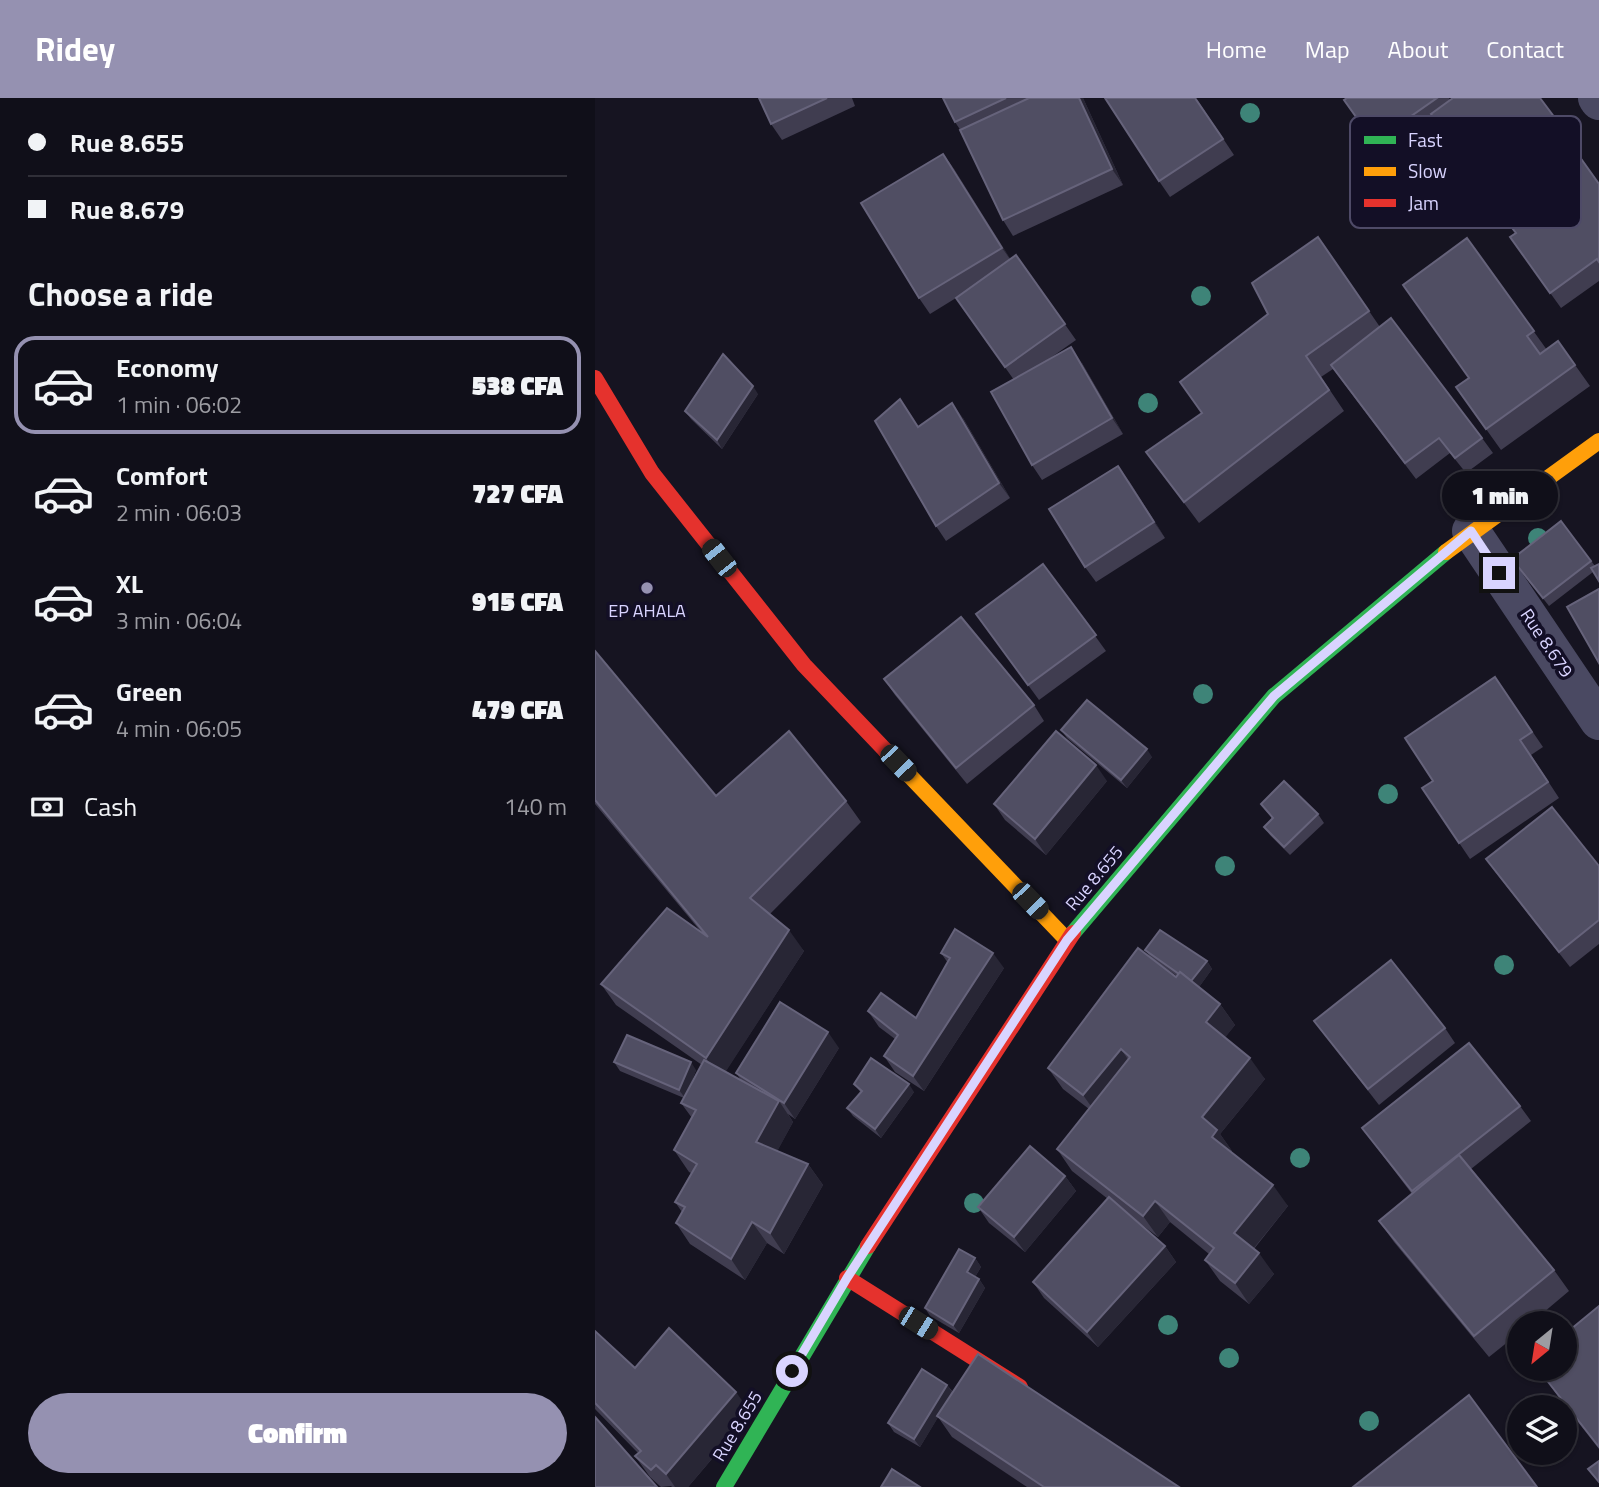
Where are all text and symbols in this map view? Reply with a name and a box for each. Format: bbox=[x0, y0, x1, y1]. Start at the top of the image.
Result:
text: Ridey bbox=[35, 24, 115, 74]
text: Home bbox=[1206, 31, 1267, 67]
text: Map bbox=[1305, 31, 1350, 67]
text: About bbox=[1388, 31, 1448, 67]
text: Contact bbox=[1486, 31, 1564, 67]
legend bbox=[1350, 116, 1581, 228]
text: Rue 8.655 bbox=[70, 123, 184, 162]
text: Fast bbox=[1408, 125, 1443, 154]
text: Slow bbox=[1408, 156, 1447, 185]
text: Jam bbox=[1408, 188, 1439, 217]
text: Rue 8.679 bbox=[70, 190, 184, 229]
text: Choose a ride bbox=[28, 270, 213, 318]
text: Economy bbox=[116, 348, 218, 387]
icon: car bbox=[32, 354, 95, 417]
text: 538 CFA bbox=[472, 366, 563, 405]
text: 1 min · 06:02 bbox=[116, 387, 242, 422]
text: Comfort bbox=[116, 456, 208, 495]
icon: car bbox=[32, 462, 95, 525]
callout: 1 min bbox=[1441, 472, 1557, 520]
text: 727 CFA bbox=[472, 474, 563, 513]
text: 1 min bbox=[1471, 478, 1529, 513]
text: 2 min · 06:03 bbox=[116, 495, 242, 530]
car bbox=[698, 535, 741, 581]
route end bbox=[1483, 557, 1515, 589]
text: XL bbox=[116, 564, 143, 603]
icon: car bbox=[32, 570, 95, 633]
marker: EP AHALA bbox=[639, 580, 655, 596]
text: 915 CFA bbox=[472, 582, 563, 621]
place label: EP AHALA bbox=[608, 597, 686, 624]
text: 3 min · 06:04 bbox=[116, 603, 242, 638]
street label: Rue 8.679 bbox=[1514, 603, 1580, 683]
text: Green bbox=[116, 672, 182, 711]
icon: car bbox=[32, 678, 95, 741]
text: 479 CFA bbox=[472, 690, 563, 729]
text: 4 min · 06:05 bbox=[116, 711, 242, 746]
car bbox=[876, 741, 921, 785]
text: Cash bbox=[84, 787, 137, 826]
icon: cash bbox=[28, 788, 66, 826]
text: 140 m bbox=[504, 789, 567, 824]
street label: Rue 8.655 bbox=[1059, 840, 1129, 916]
car bbox=[1008, 879, 1053, 923]
car bbox=[895, 1303, 942, 1343]
north arrow bbox=[1507, 1311, 1577, 1381]
map controls bbox=[1507, 1311, 1577, 1465]
route start bbox=[776, 1355, 808, 1387]
street label: Rue 8.655 bbox=[705, 1386, 769, 1466]
button: Confirm bbox=[28, 1393, 567, 1473]
button: layers bbox=[1507, 1395, 1577, 1465]

